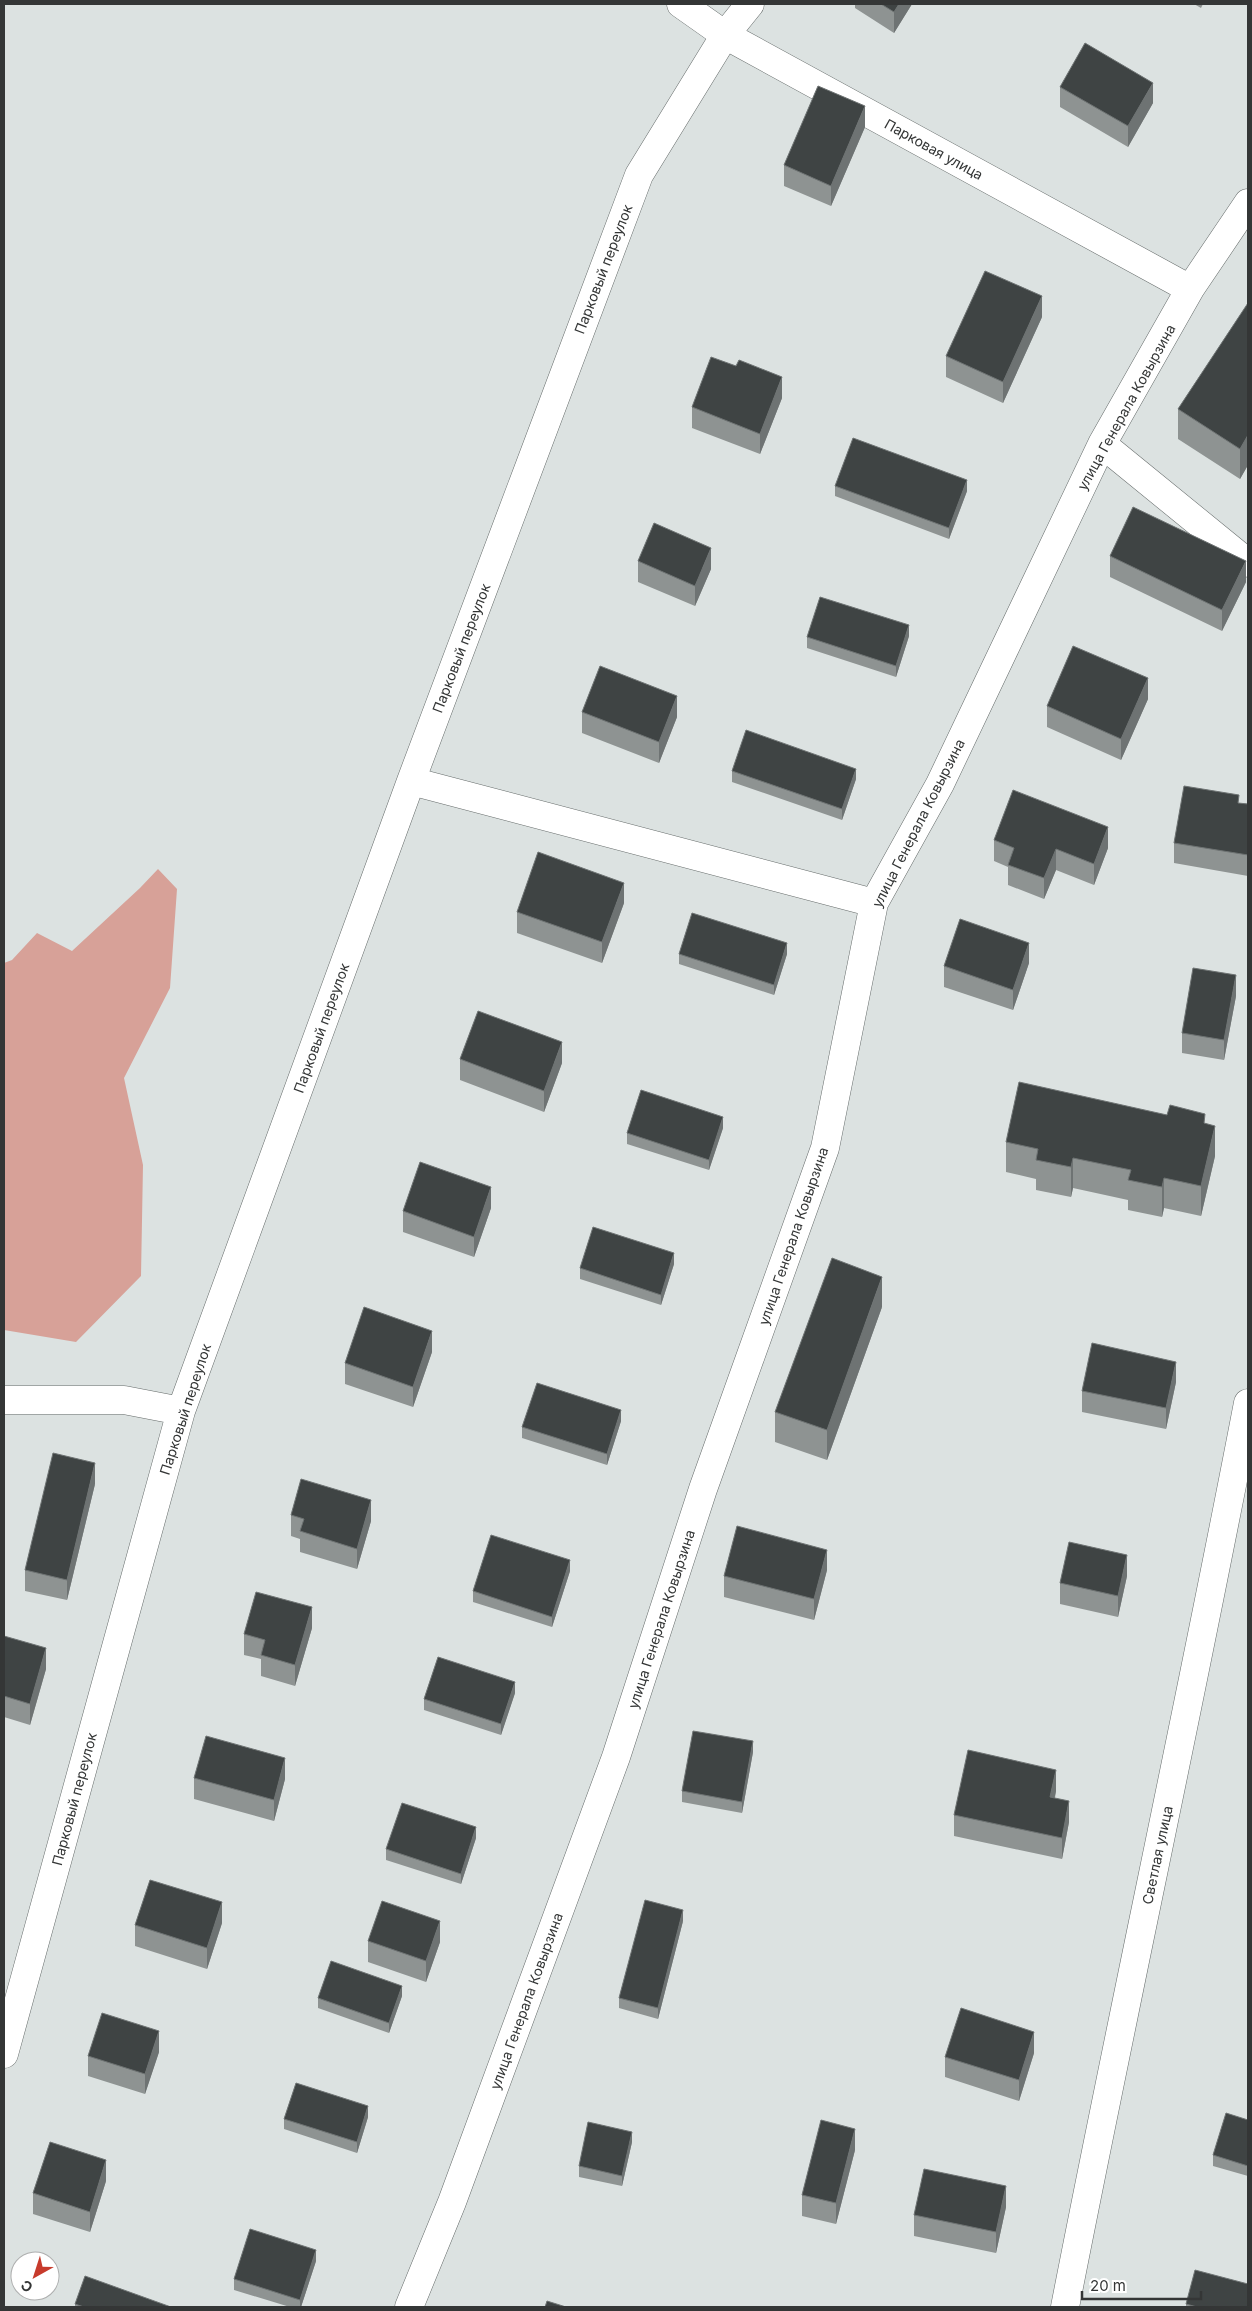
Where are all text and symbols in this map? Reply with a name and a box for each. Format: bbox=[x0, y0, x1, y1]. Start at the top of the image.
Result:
street label: Парковая улица bbox=[882, 115, 986, 183]
street label: Парковый переулок bbox=[571, 202, 636, 336]
street label: улица Генерала Ковырзина bbox=[1073, 321, 1179, 493]
street label: Парковый переулок bbox=[429, 581, 494, 715]
street label: улица Генерала Ковырзина bbox=[868, 736, 968, 910]
street label: Парковый переулок bbox=[290, 960, 353, 1095]
street label: улица Генерала Ковырзина bbox=[754, 1145, 832, 1327]
street label: Парковый переулок bbox=[156, 1341, 214, 1477]
street label: улица Генерала Ковырзина bbox=[624, 1527, 698, 1711]
street label: Парковый переулок bbox=[48, 1730, 100, 1867]
street label: Светлая улица bbox=[1138, 1804, 1176, 1906]
street label: улица Генерала Ковырзина bbox=[486, 1910, 566, 2092]
north arrow bbox=[10, 2251, 60, 2301]
scale bar bbox=[1082, 2268, 1201, 2300]
text: 20 m bbox=[1090, 2276, 1126, 2295]
text: С bbox=[17, 2277, 36, 2296]

